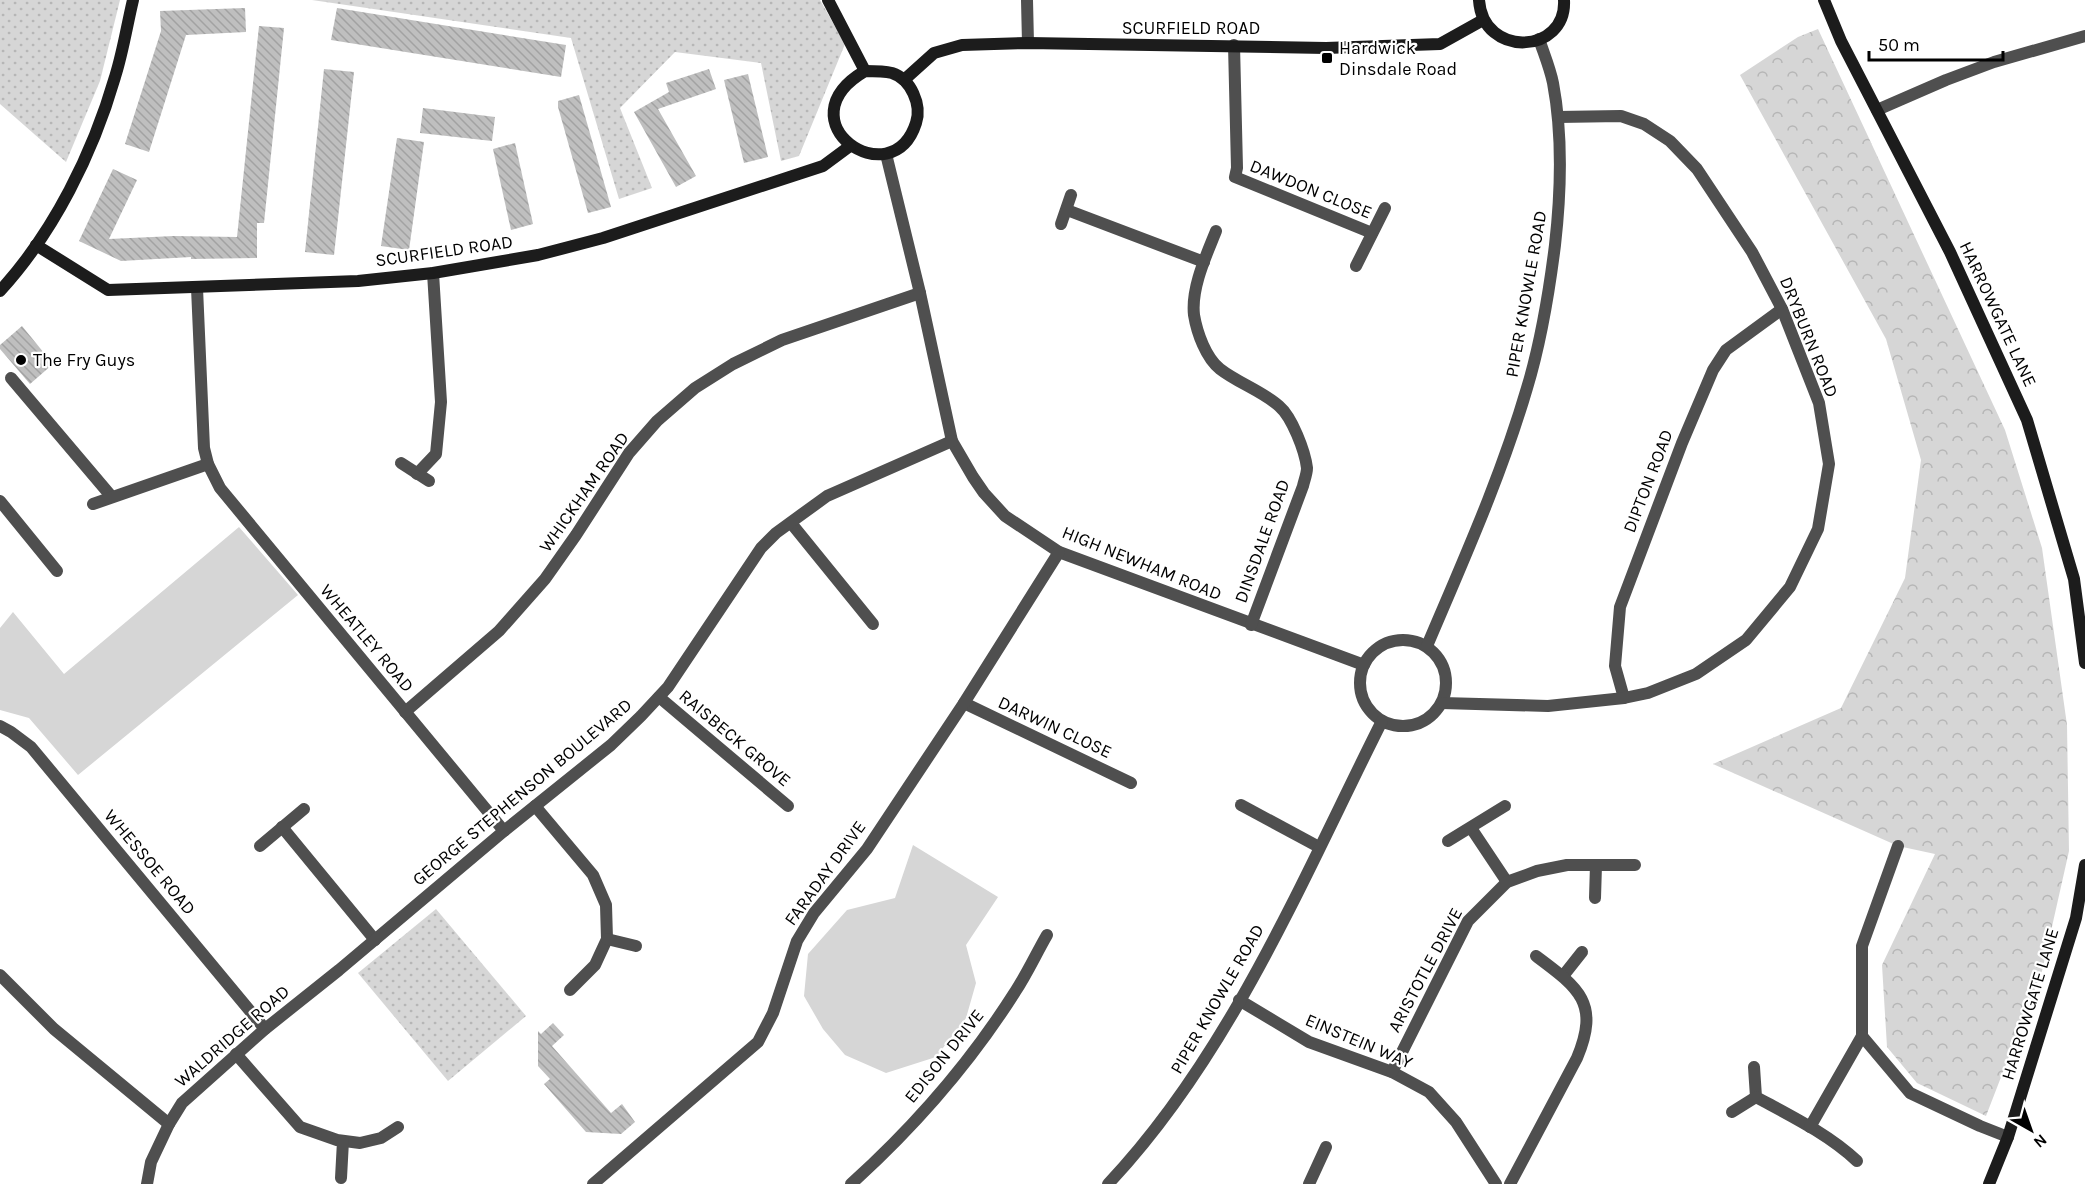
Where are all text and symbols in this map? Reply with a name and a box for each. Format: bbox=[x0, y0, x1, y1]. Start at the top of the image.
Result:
street label: SCURFIELD ROAD bbox=[1122, 17, 1260, 39]
scale bar bbox=[1869, 24, 2002, 62]
text: 50 m bbox=[1878, 34, 1920, 56]
place label: Hardwick Dinsdale Road bbox=[1339, 37, 1457, 80]
marker: Hardwick Dinsdale Road bbox=[1320, 51, 1334, 65]
street label: DAWDON CLOSE bbox=[1247, 154, 1375, 224]
street label: PIPER KNOWLE ROAD bbox=[1500, 209, 1552, 379]
street label: SCURFIELD ROAD bbox=[374, 230, 514, 272]
street label: HARROWGATE LANE bbox=[1955, 238, 2041, 390]
street label: DRYBURN ROAD bbox=[1775, 273, 1843, 401]
place label: The Fry Guys bbox=[33, 349, 135, 371]
marker: The Fry Guys bbox=[14, 353, 28, 367]
street label: DIPTON ROAD bbox=[1618, 426, 1678, 536]
street label: WHICKHAM ROAD bbox=[534, 428, 634, 556]
street label: DINSDALE ROAD bbox=[1229, 476, 1295, 606]
street label: HIGH NEWHAM ROAD bbox=[1059, 521, 1225, 605]
street label: WHEATLEY ROAD bbox=[315, 579, 419, 697]
street label: RAISBECK GROVE bbox=[675, 685, 795, 791]
street label: DARWIN CLOSE bbox=[995, 691, 1115, 763]
street label: GEORGE STEPHENSON BOULEVARD bbox=[408, 694, 636, 890]
street label: WHESSOE ROAD bbox=[100, 805, 200, 919]
street label: FARADAY DRIVE bbox=[780, 816, 870, 930]
street label: ARISTOTLE DRIVE bbox=[1383, 904, 1467, 1036]
street label: PIPER KNOWLE ROAD bbox=[1165, 920, 1269, 1078]
street label: HARROWGATE LANE bbox=[1996, 925, 2064, 1083]
street label: WALDRIDGE ROAD bbox=[170, 980, 294, 1092]
street label: EDISON DRIVE bbox=[899, 1005, 989, 1107]
street label: EINSTEIN WAY bbox=[1302, 1009, 1416, 1074]
north arrow bbox=[2001, 1100, 2061, 1160]
text: N bbox=[2030, 1130, 2051, 1152]

